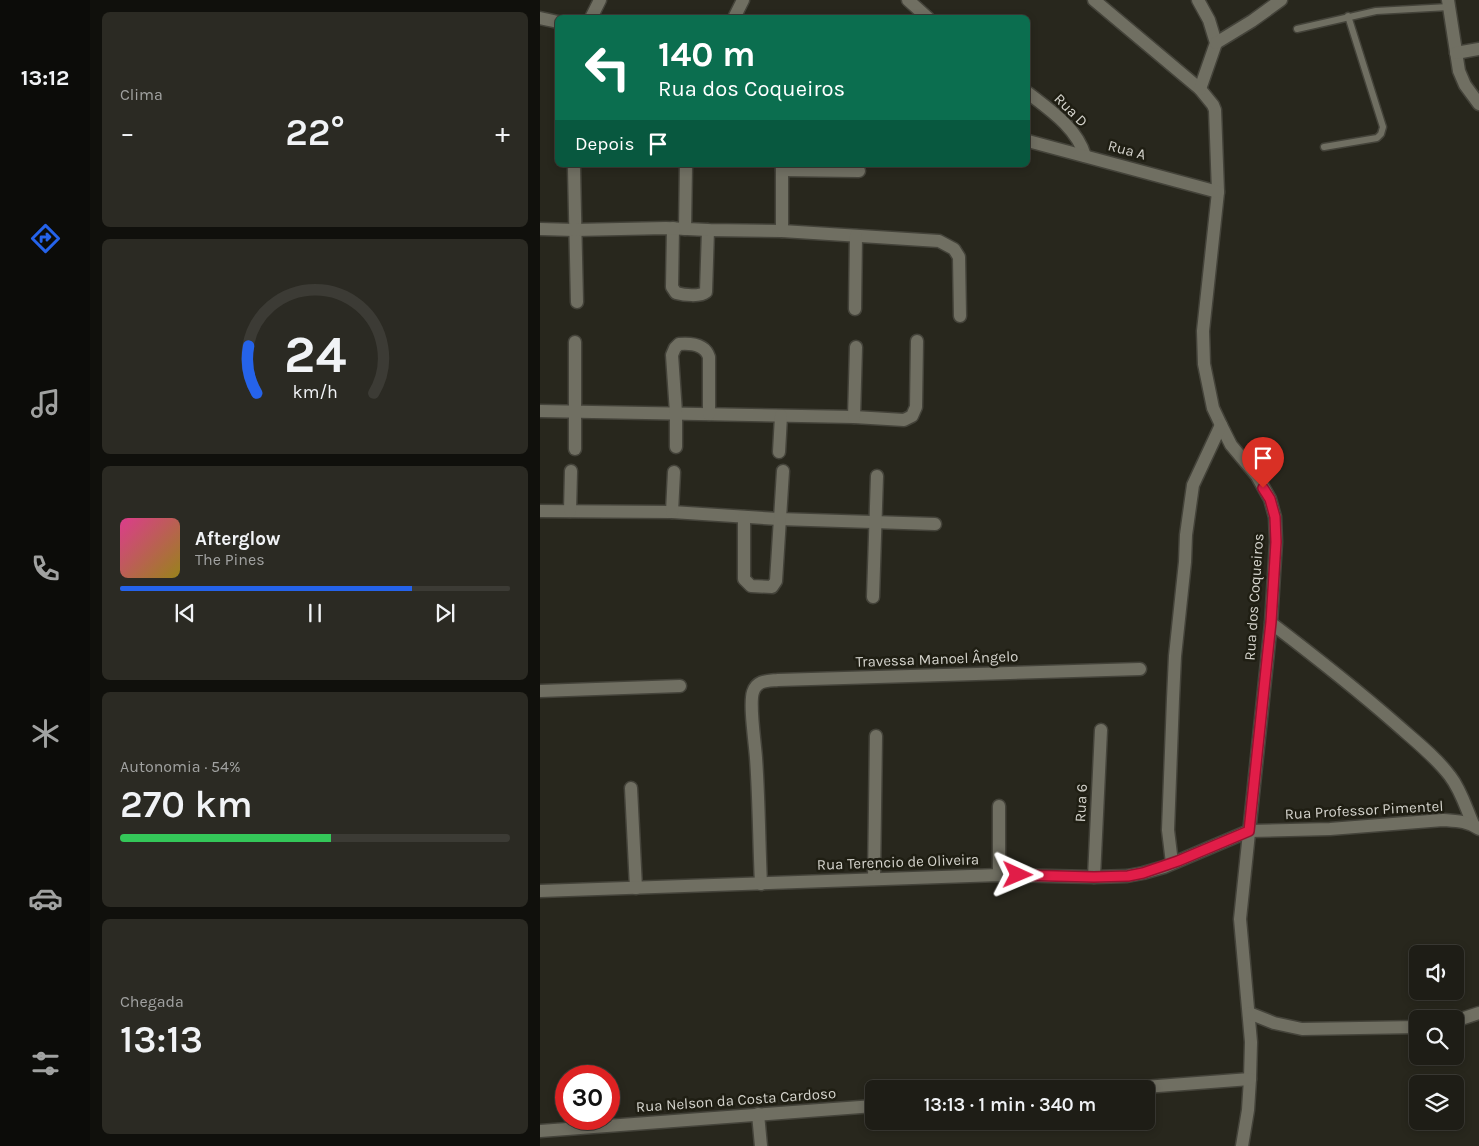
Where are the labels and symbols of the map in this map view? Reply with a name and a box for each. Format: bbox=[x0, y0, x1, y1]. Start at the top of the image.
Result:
street label: Rua D bbox=[1050, 89, 1092, 131]
street label: Rua A bbox=[1106, 136, 1148, 164]
pin bbox=[1242, 437, 1284, 488]
street label: Rua dos Coqueiros bbox=[1241, 533, 1267, 661]
street label: Travessa Manoel Ângelo bbox=[855, 647, 1019, 671]
street label: Rua 6 bbox=[1071, 783, 1091, 823]
street label: Rua Professor Pimentel bbox=[1284, 797, 1444, 823]
position arrow bbox=[991, 848, 1043, 900]
street label: Rua Terencio de Oliveira bbox=[817, 850, 979, 874]
speed limit sign: 30 bbox=[555, 1065, 620, 1130]
street label: Rua Nelson da Costa Cardoso bbox=[635, 1084, 837, 1116]

